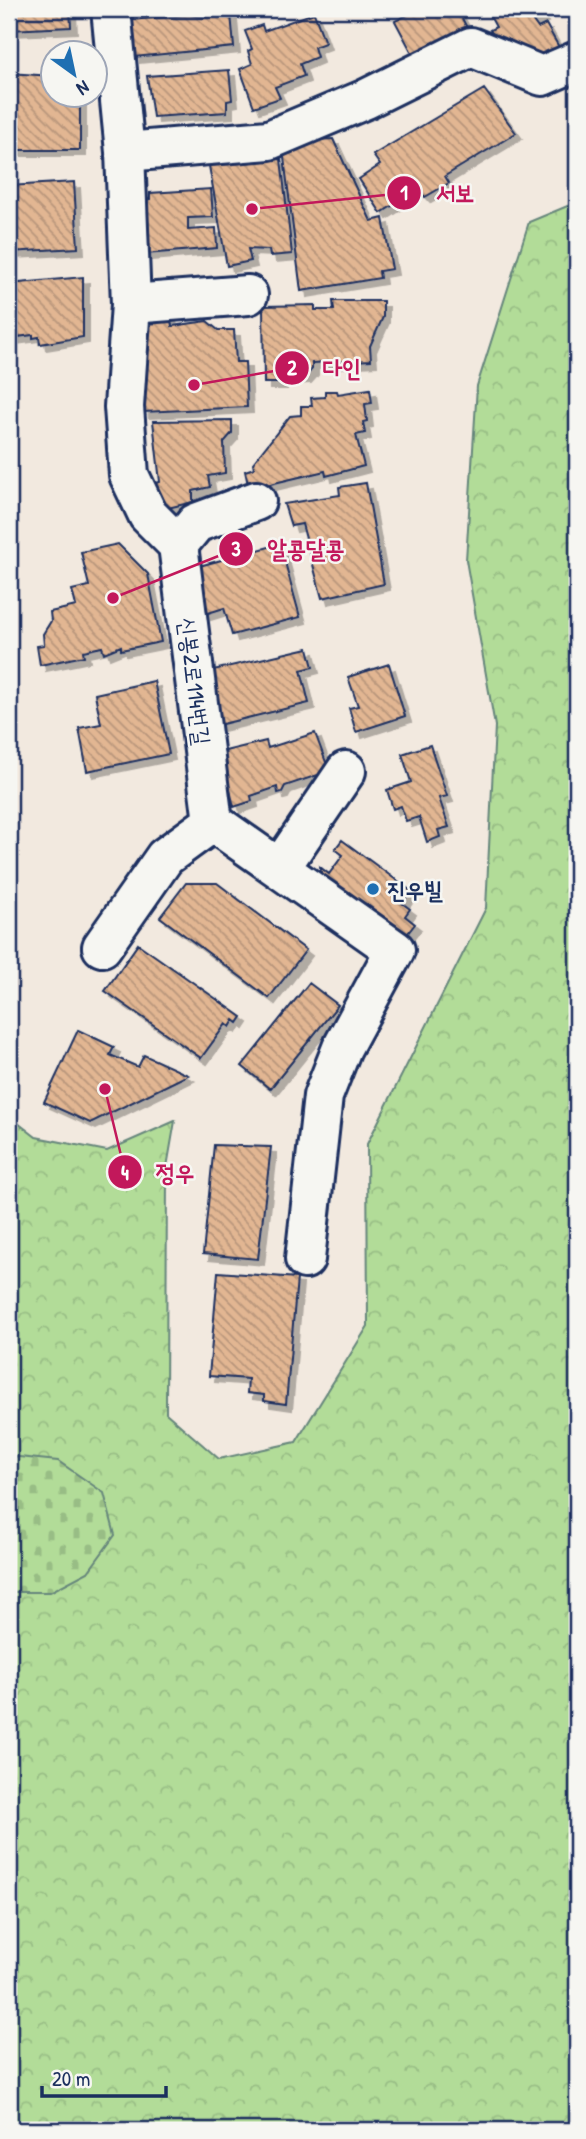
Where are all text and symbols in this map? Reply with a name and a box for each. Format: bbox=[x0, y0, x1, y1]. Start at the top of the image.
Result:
north arrow bbox=[38, 38, 108, 108]
text: N bbox=[72, 75, 95, 102]
callout: 서보 bbox=[387, 170, 488, 215]
text: 서보 bbox=[436, 176, 474, 208]
text: 1 bbox=[400, 178, 408, 207]
callout: 다인 bbox=[274, 345, 376, 390]
text: 다인 bbox=[323, 351, 361, 383]
text: 2 bbox=[287, 353, 297, 382]
callout: 알콩달콩 bbox=[219, 526, 359, 571]
text: 알콩달콩 bbox=[267, 532, 345, 564]
text: 3 bbox=[231, 534, 241, 563]
street label: 신봉2로114번길 bbox=[172, 615, 218, 747]
place label: 진우빌 bbox=[387, 874, 443, 905]
marker: 진우빌 bbox=[365, 881, 381, 897]
callout: 정우 bbox=[107, 1150, 209, 1195]
text: 정우 bbox=[156, 1156, 194, 1188]
text: 4 bbox=[121, 1158, 129, 1187]
scale bar bbox=[42, 2055, 166, 2099]
text: 20 m bbox=[52, 2064, 90, 2093]

